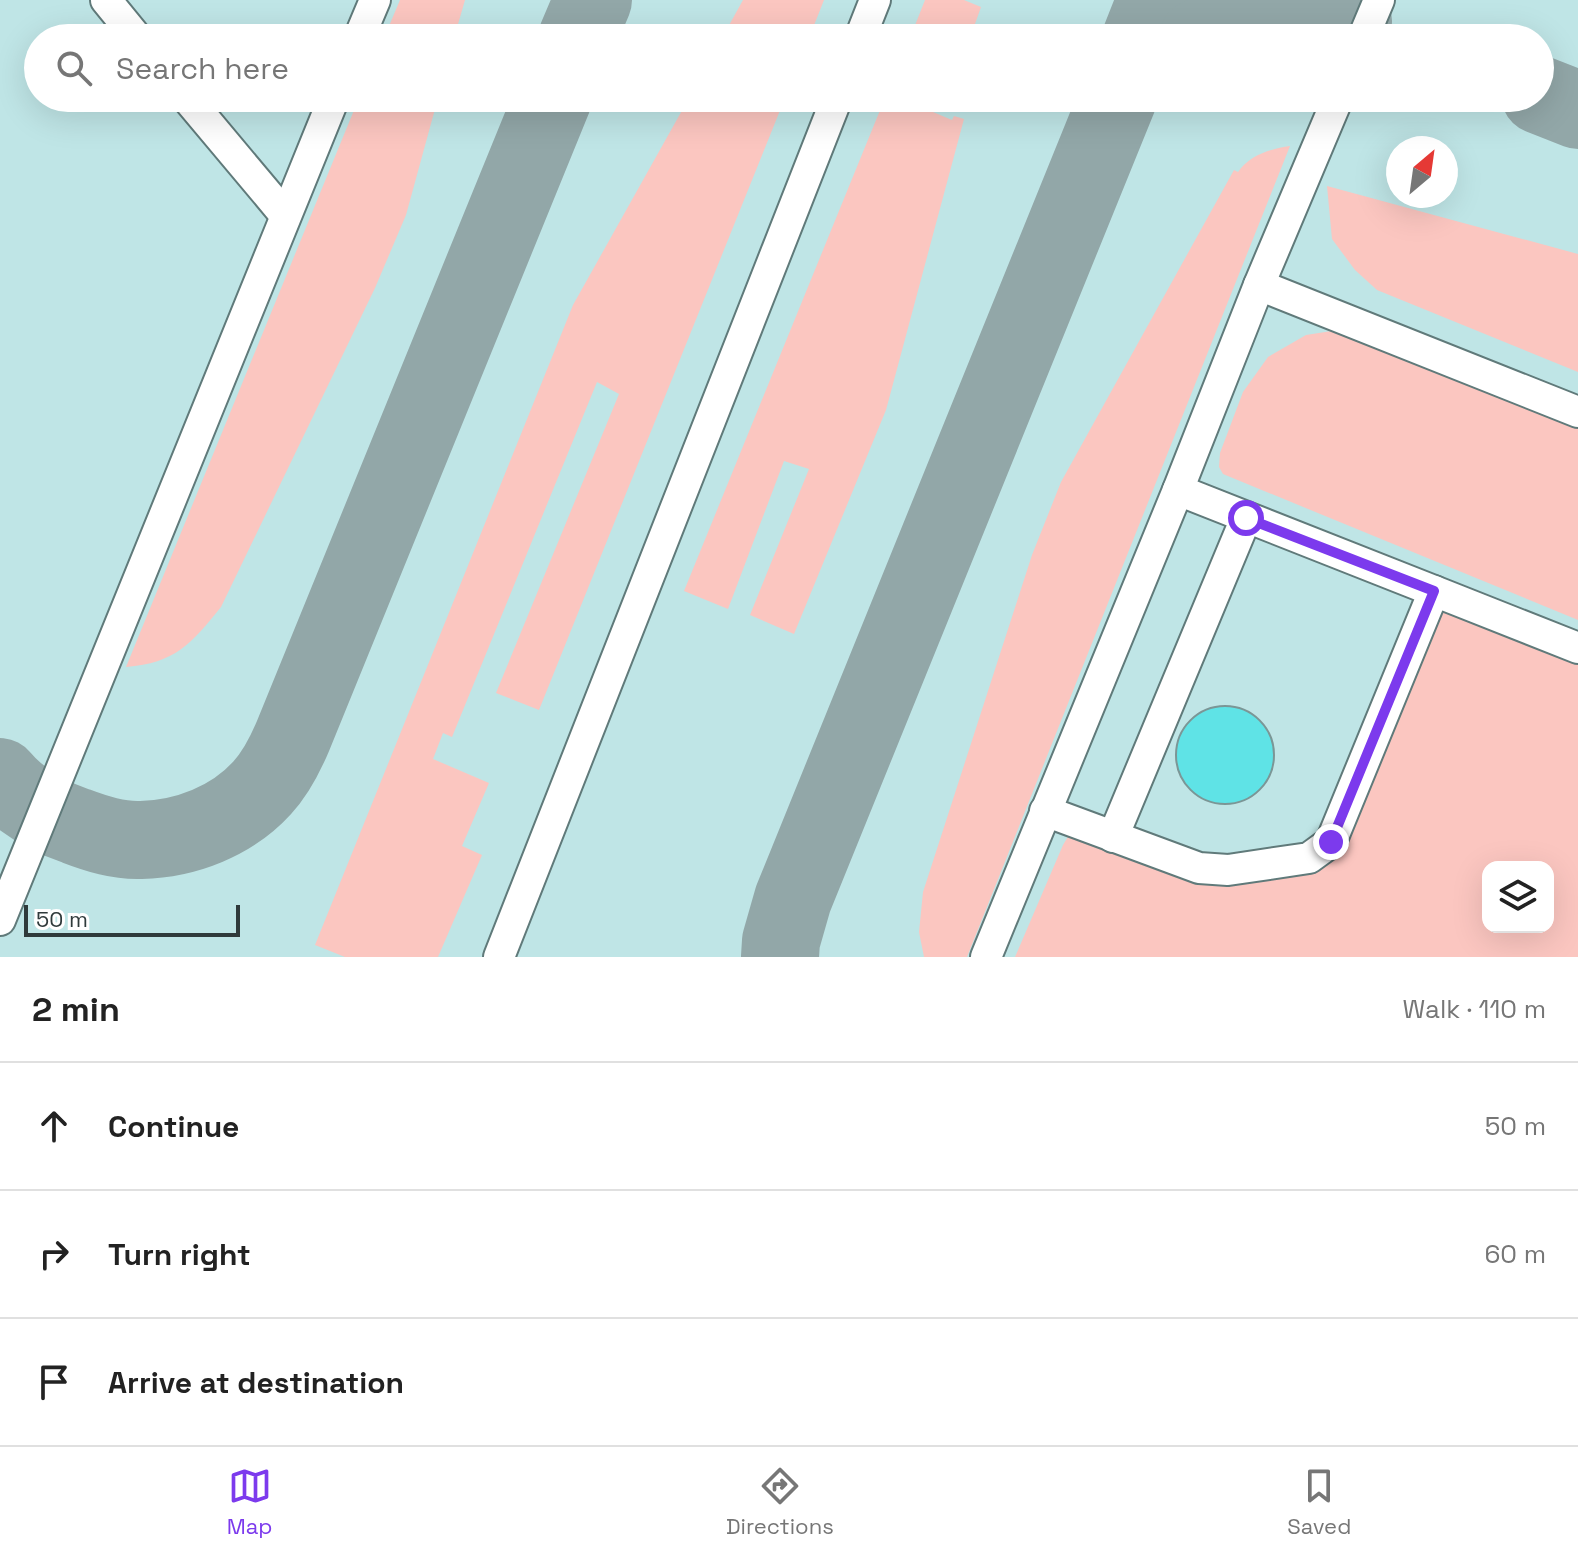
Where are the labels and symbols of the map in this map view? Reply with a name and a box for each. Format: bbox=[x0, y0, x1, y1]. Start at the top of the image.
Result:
north arrow bbox=[1386, 136, 1458, 208]
route start bbox=[1228, 500, 1264, 536]
route end bbox=[1313, 824, 1349, 860]
scale bar bbox=[24, 901, 240, 937]

